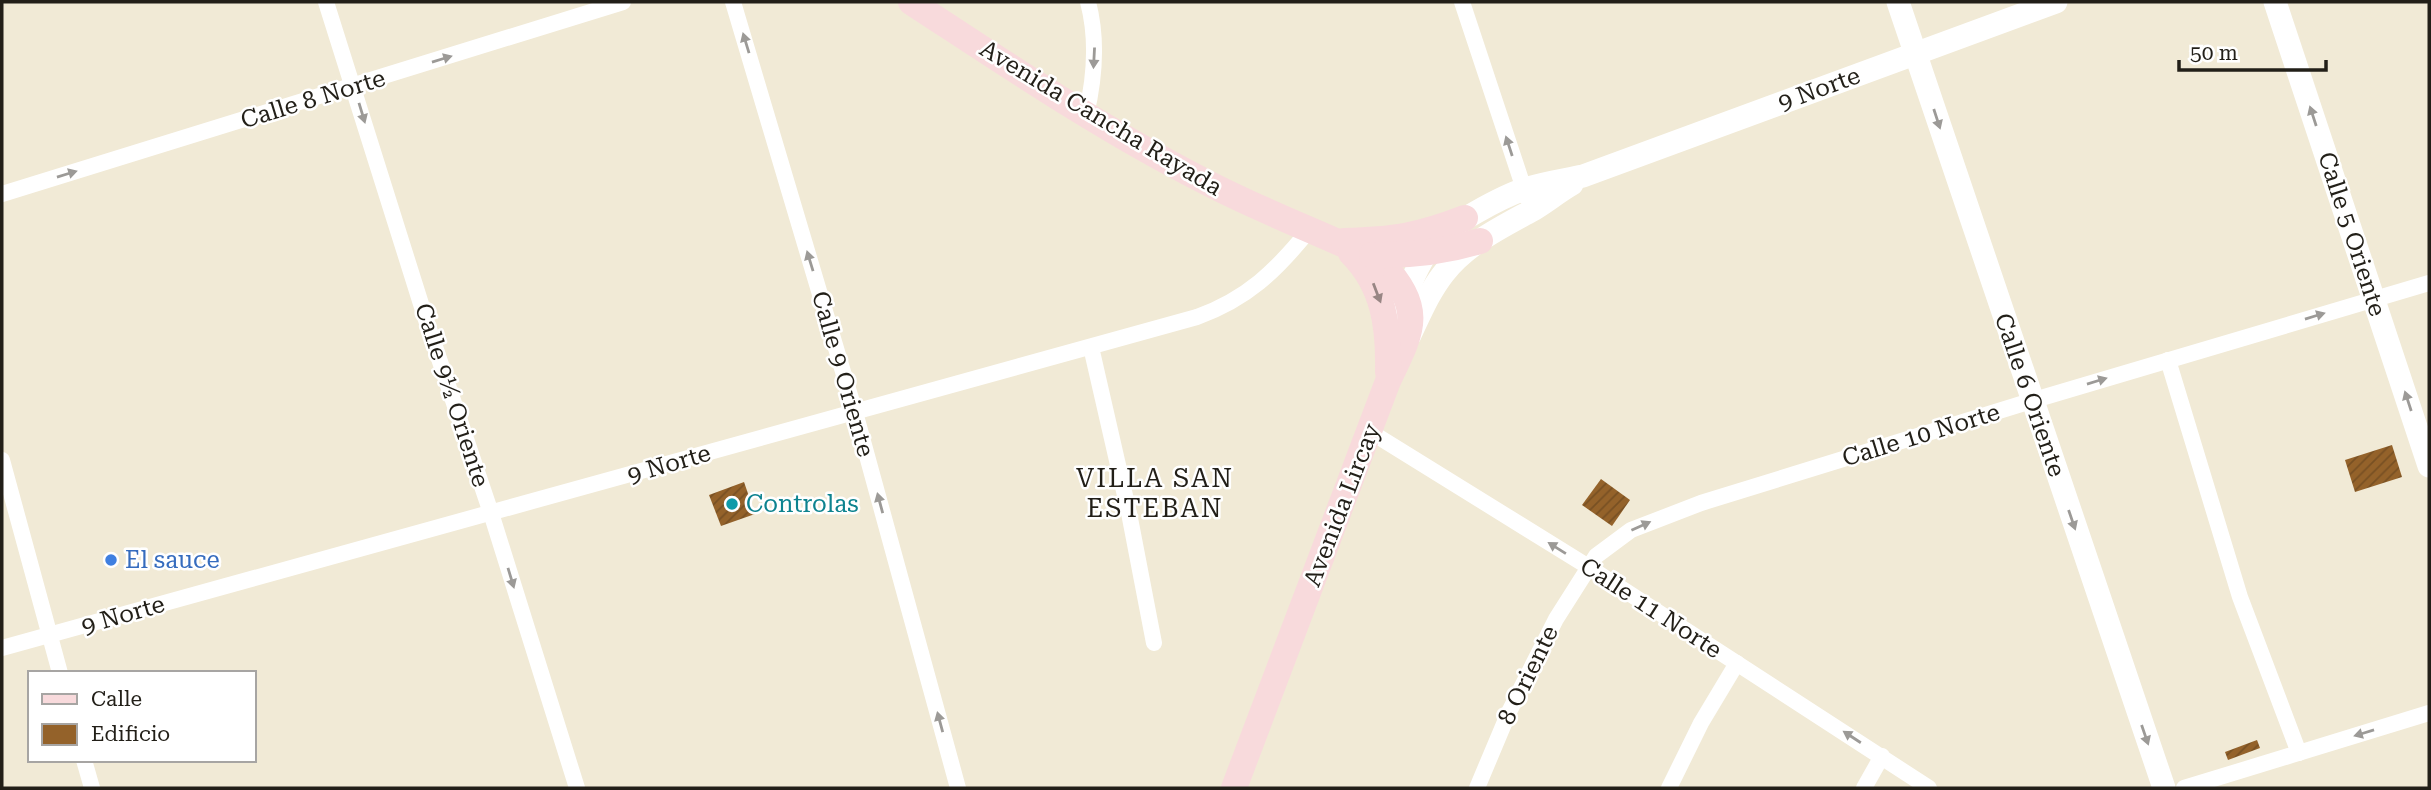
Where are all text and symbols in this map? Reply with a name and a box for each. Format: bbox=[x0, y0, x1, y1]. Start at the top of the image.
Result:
scale bar bbox=[2179, 28, 2326, 72]
one-way arrow bbox=[740, 32, 750, 53]
street label: Avenida Cancha Rayada bbox=[975, 34, 1227, 202]
text: 50 m bbox=[2190, 41, 2238, 65]
one-way arrow bbox=[1089, 48, 1100, 70]
one-way arrow bbox=[432, 53, 453, 63]
street label: 9 Norte bbox=[1774, 61, 1864, 117]
street label: Calle 8 Norte bbox=[237, 64, 389, 134]
one-way arrow bbox=[357, 103, 368, 124]
one-way arrow bbox=[2307, 105, 2318, 126]
one-way arrow bbox=[1932, 108, 1943, 129]
one-way arrow bbox=[1503, 135, 1514, 156]
street label: Calle 5 Oriente bbox=[2312, 148, 2392, 320]
one-way arrow bbox=[57, 169, 78, 179]
one-way arrow bbox=[805, 250, 815, 271]
one-way arrow bbox=[1372, 283, 1383, 304]
street label: Calle 9 Oriente bbox=[806, 288, 880, 460]
street label: Calle 9½ Oriente bbox=[409, 300, 495, 490]
street label: Calle 6 Oriente bbox=[1989, 310, 2071, 480]
one-way arrow bbox=[2304, 311, 2325, 321]
one-way arrow bbox=[2086, 376, 2107, 386]
one-way arrow bbox=[2402, 391, 2413, 412]
street label: Calle 10 Norte bbox=[1839, 398, 2003, 472]
street label: Avenida Lircay bbox=[1298, 419, 1386, 590]
street label: 9 Norte bbox=[624, 439, 714, 489]
district label: VILLA SAN ESTEBAN bbox=[1076, 463, 1234, 523]
place label: Controlas bbox=[746, 490, 859, 518]
one-way arrow bbox=[874, 492, 885, 514]
marker: Controlas bbox=[724, 496, 740, 512]
one-way arrow bbox=[2067, 510, 2078, 531]
one-way arrow bbox=[1631, 520, 1651, 532]
one-way arrow bbox=[1548, 542, 1567, 555]
place label: El sauce bbox=[125, 546, 220, 574]
marker: El sauce bbox=[103, 552, 119, 568]
street label: Calle 11 Norte bbox=[1575, 552, 1727, 664]
one-way arrow bbox=[507, 568, 517, 589]
street label: 9 Norte bbox=[78, 590, 168, 640]
street label: 8 Oriente bbox=[1492, 621, 1564, 729]
legend bbox=[28, 671, 256, 762]
text: Calle bbox=[91, 687, 142, 711]
one-way arrow bbox=[934, 712, 944, 733]
text: Edificio bbox=[91, 722, 170, 746]
one-way arrow bbox=[2141, 725, 2151, 746]
one-way arrow bbox=[2353, 728, 2374, 739]
one-way arrow bbox=[1843, 730, 1862, 743]

